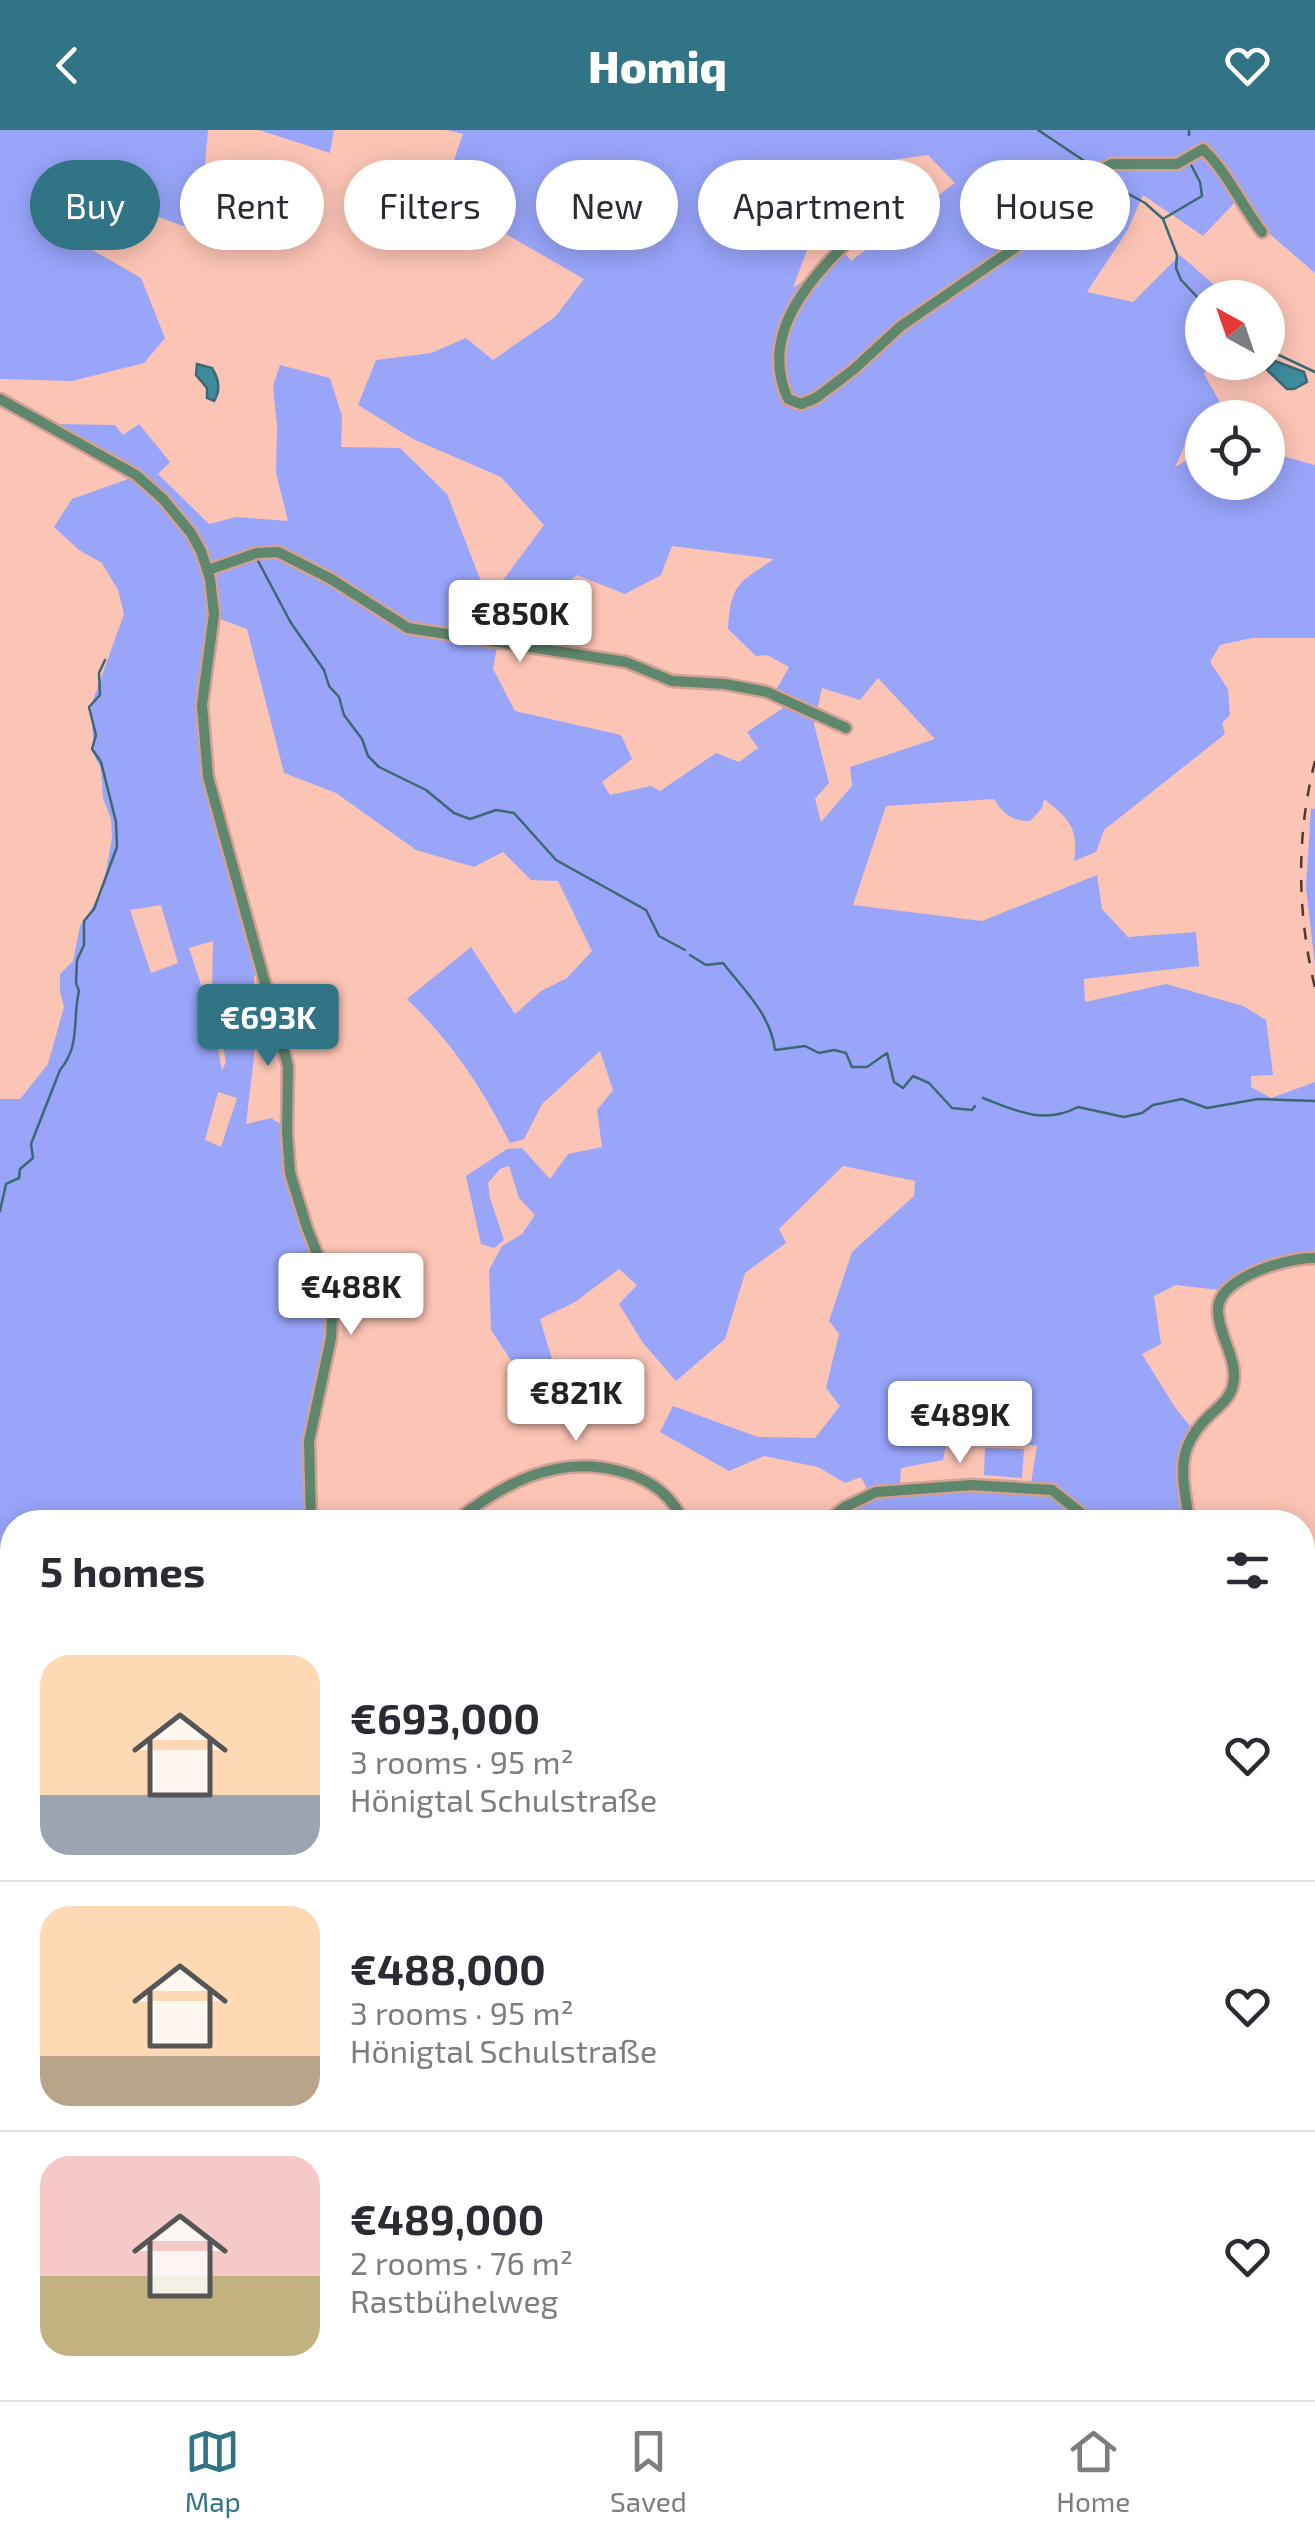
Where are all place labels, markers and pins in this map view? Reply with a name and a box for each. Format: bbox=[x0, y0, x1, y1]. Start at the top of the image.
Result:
pin: €850K bbox=[450, 580, 590, 665]
pin: €693K bbox=[198, 984, 338, 1069]
pin: €488K bbox=[281, 1253, 421, 1338]
pin: €821K bbox=[506, 1359, 646, 1444]
pin: €489K bbox=[890, 1381, 1030, 1466]

